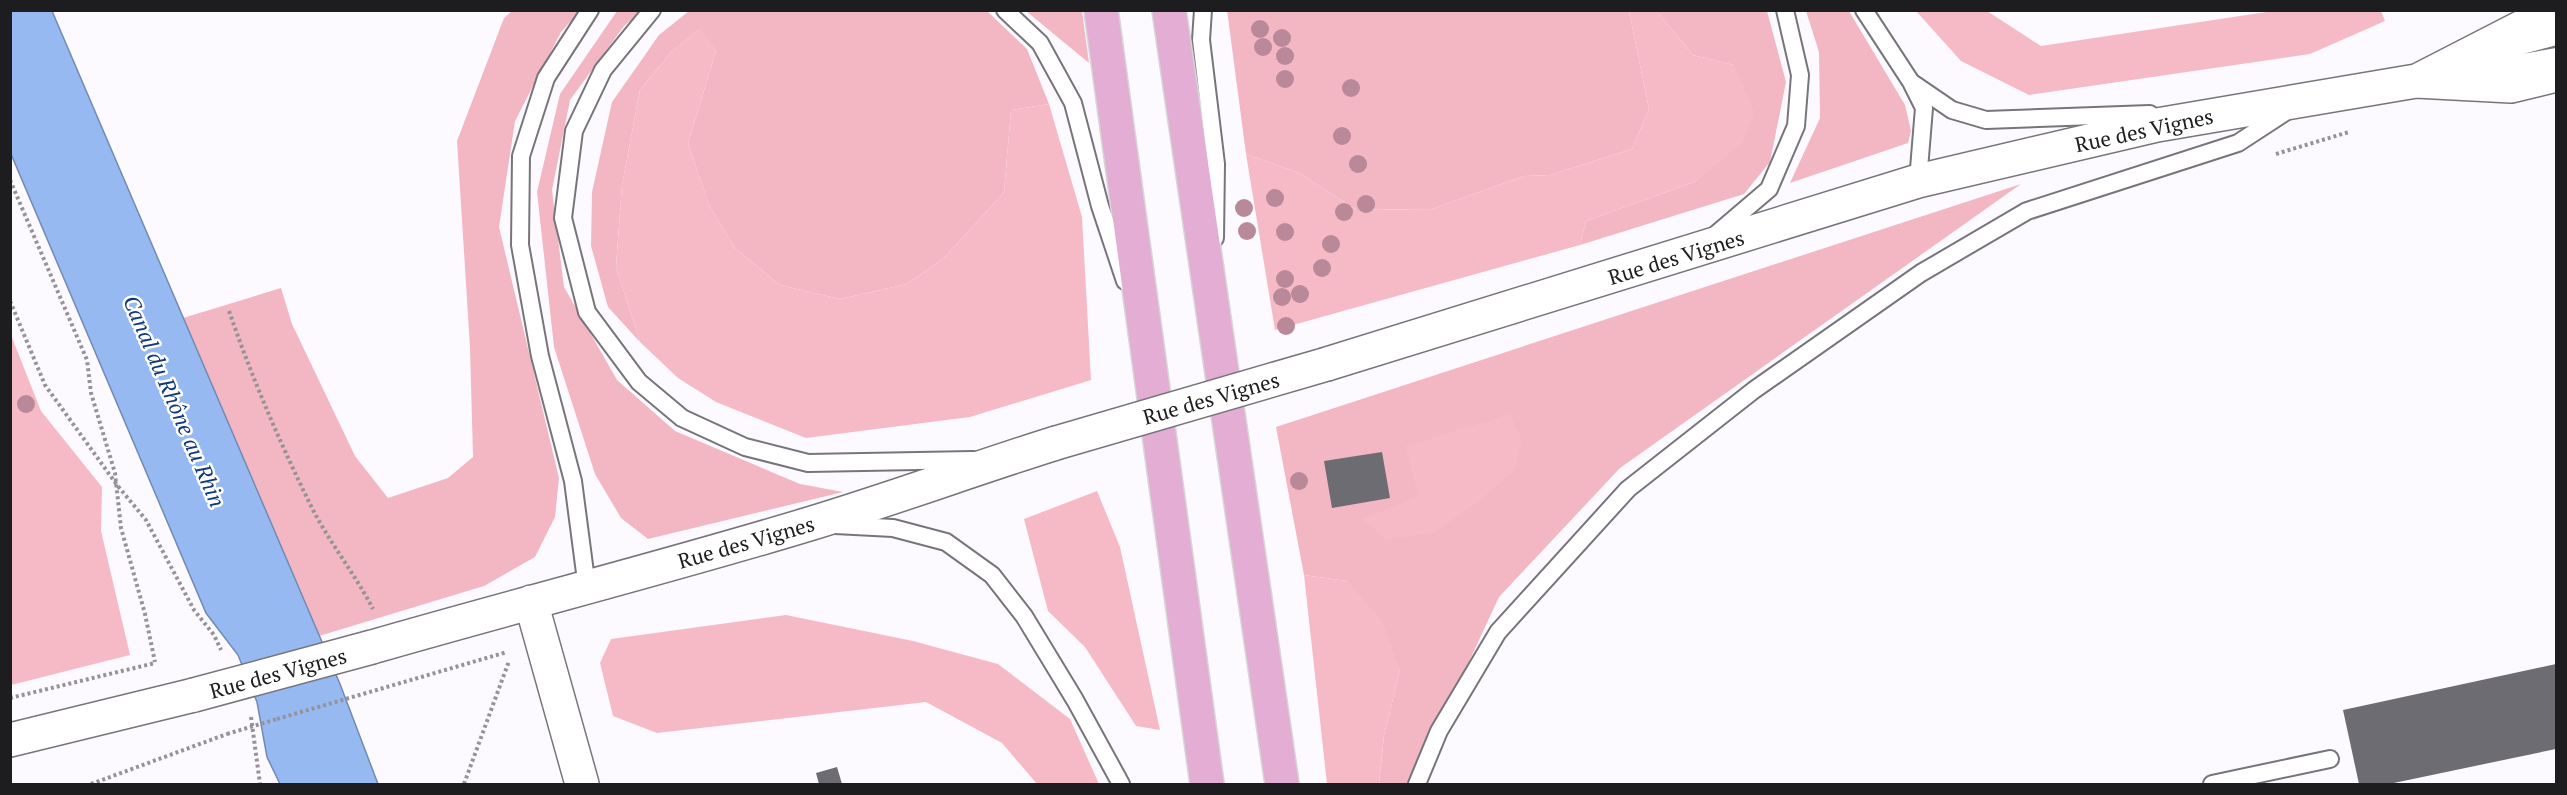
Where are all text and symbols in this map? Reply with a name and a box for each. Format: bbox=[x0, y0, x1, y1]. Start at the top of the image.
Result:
street label: Rue des Vignes bbox=[2072, 102, 2216, 158]
street label: Rue des Vignes bbox=[1605, 223, 1747, 291]
water label: Canal du Rhône au Rhin bbox=[117, 291, 233, 511]
street label: Rue des Vignes bbox=[1139, 365, 1283, 431]
street label: Rue des Vignes bbox=[674, 509, 818, 575]
street label: Rue des Vignes bbox=[206, 641, 350, 705]

